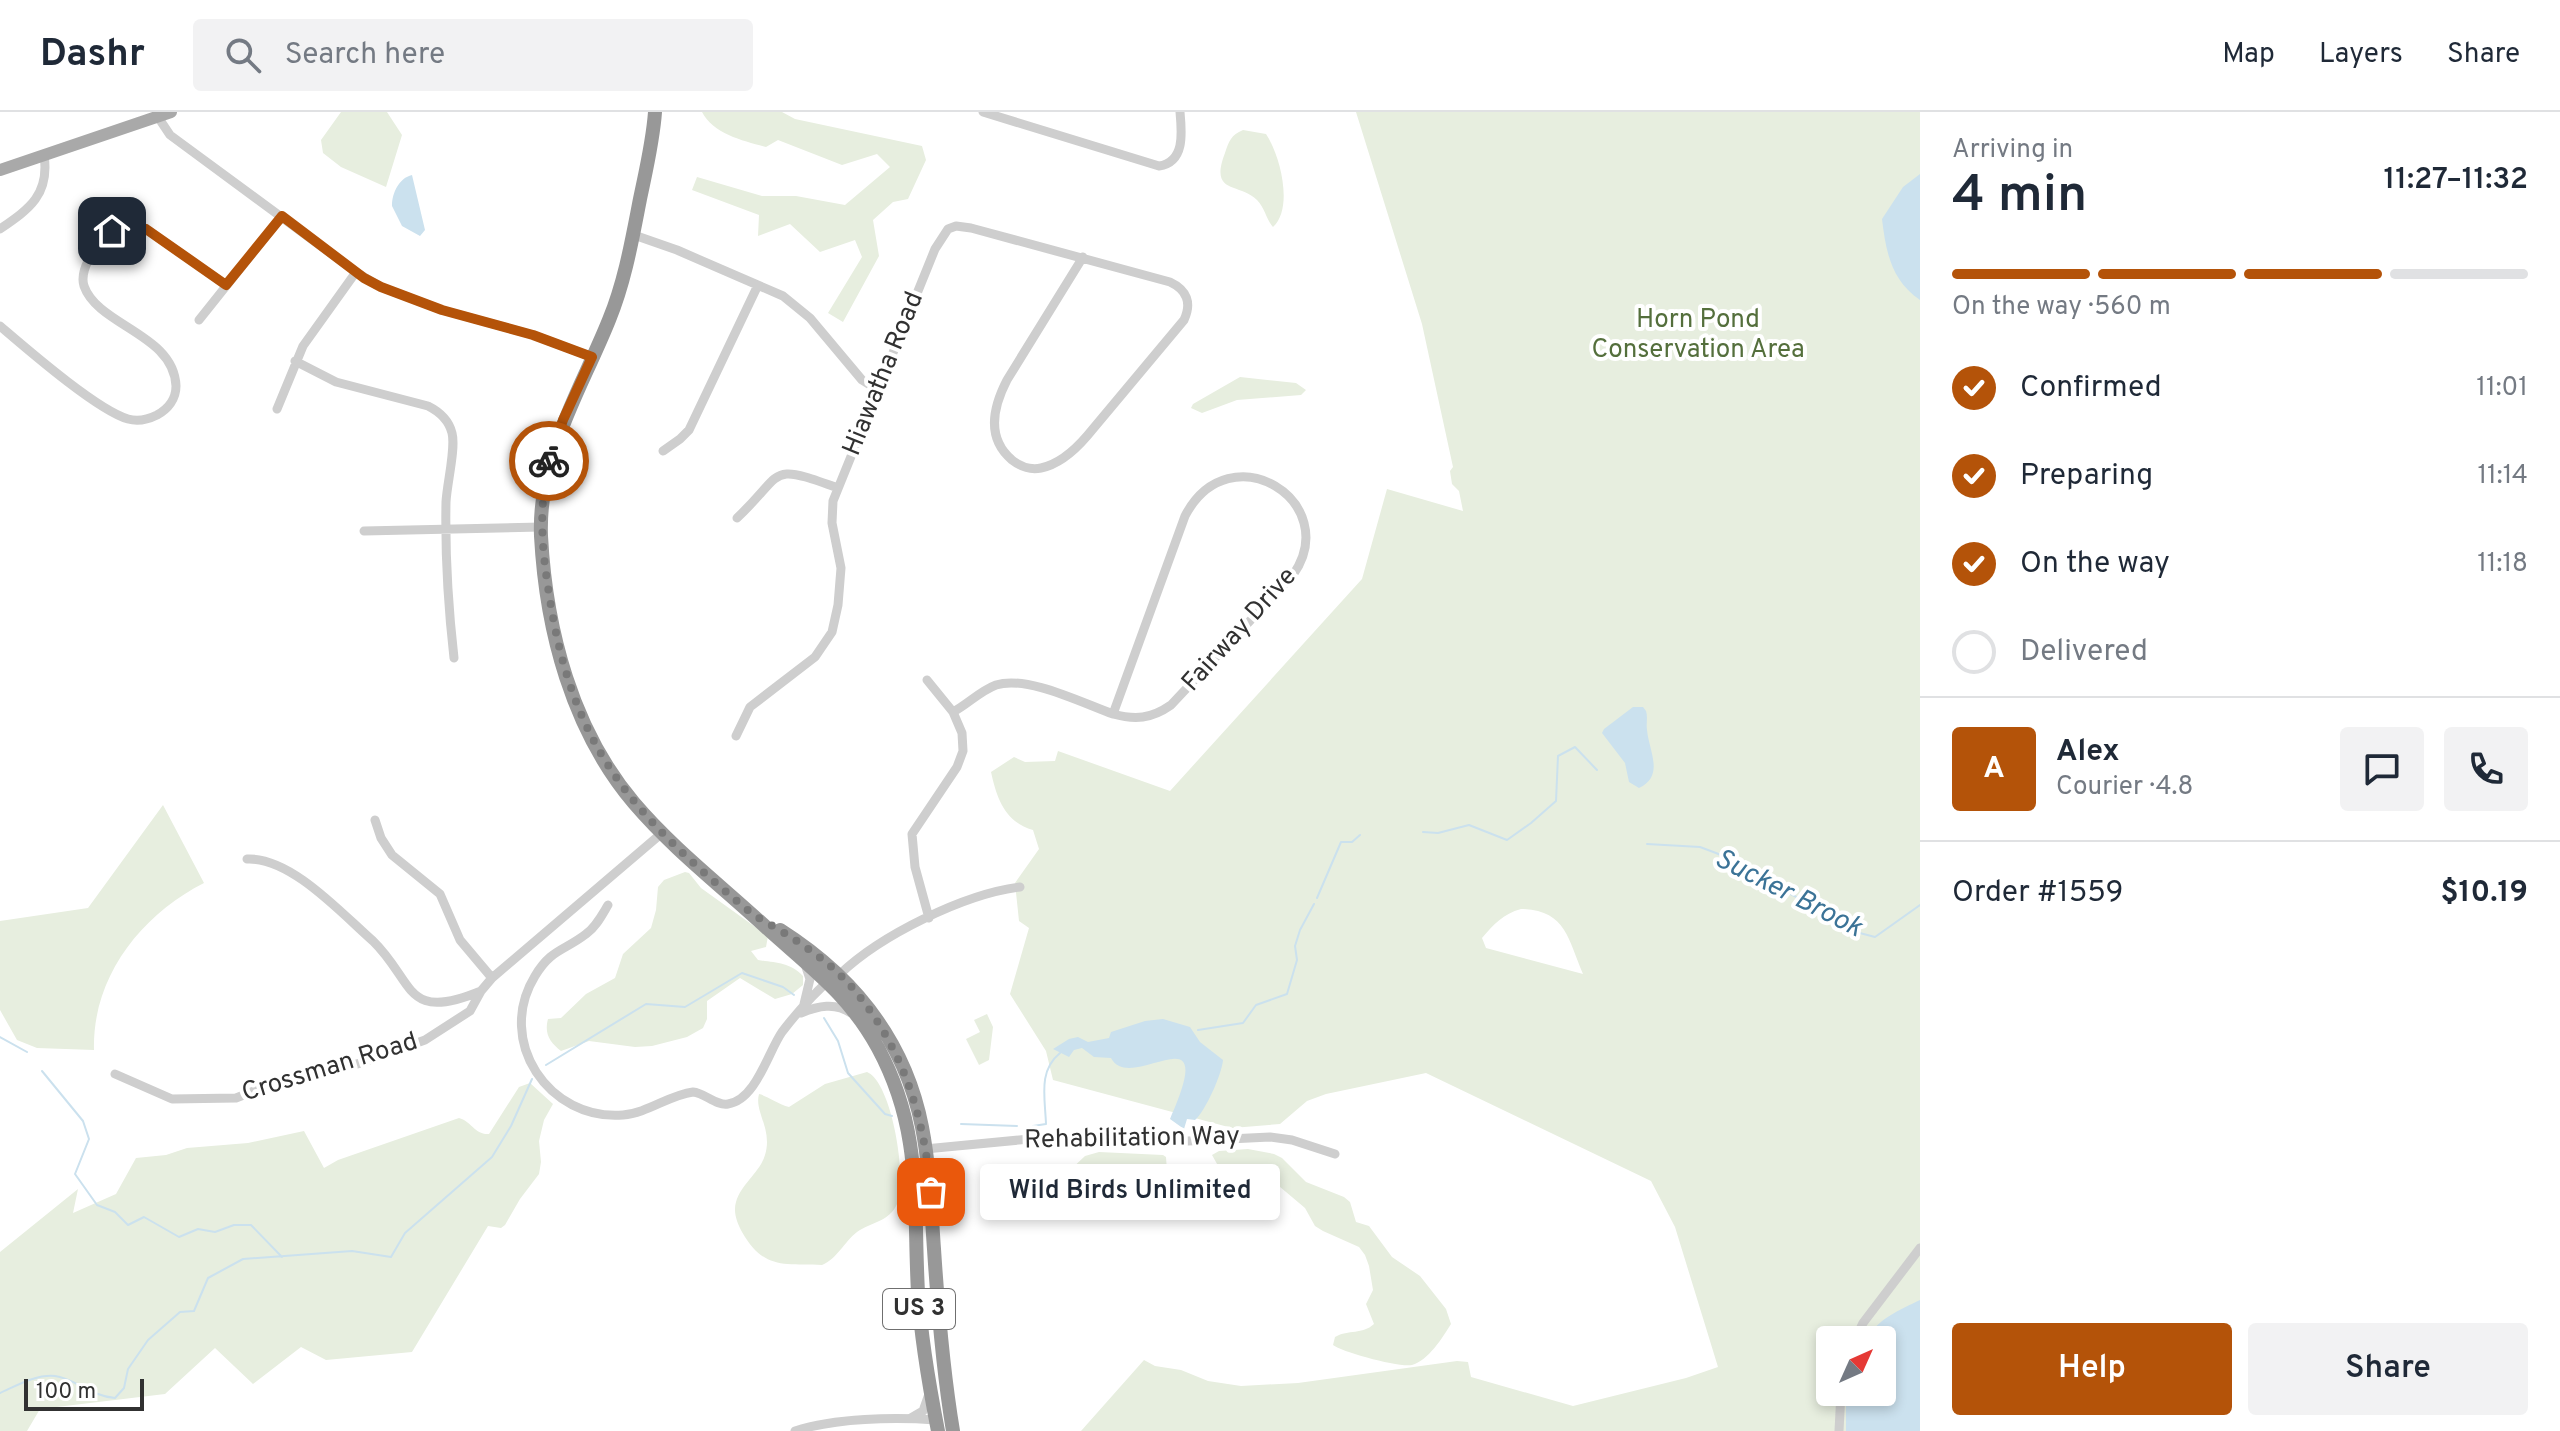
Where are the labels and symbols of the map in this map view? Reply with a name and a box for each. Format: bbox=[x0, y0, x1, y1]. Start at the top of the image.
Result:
pin bbox=[78, 197, 146, 265]
street label: Hiawatha Road bbox=[836, 287, 932, 461]
park label: Horn Pond Conservation Area bbox=[1591, 304, 1805, 367]
courier bbox=[509, 421, 589, 501]
street label: Fairway Drive bbox=[1175, 561, 1305, 699]
water label: Sucker Brook bbox=[1708, 841, 1869, 947]
street label: Crossman Road bbox=[238, 1026, 422, 1110]
street label: Rehabilitation Way bbox=[1024, 1121, 1240, 1157]
pin bbox=[897, 1158, 965, 1226]
callout: Wild Birds Unlimited bbox=[979, 1164, 1279, 1220]
road number: US 3 bbox=[883, 1289, 955, 1329]
north arrow bbox=[1816, 1326, 1896, 1406]
scale bar bbox=[24, 1375, 144, 1411]

